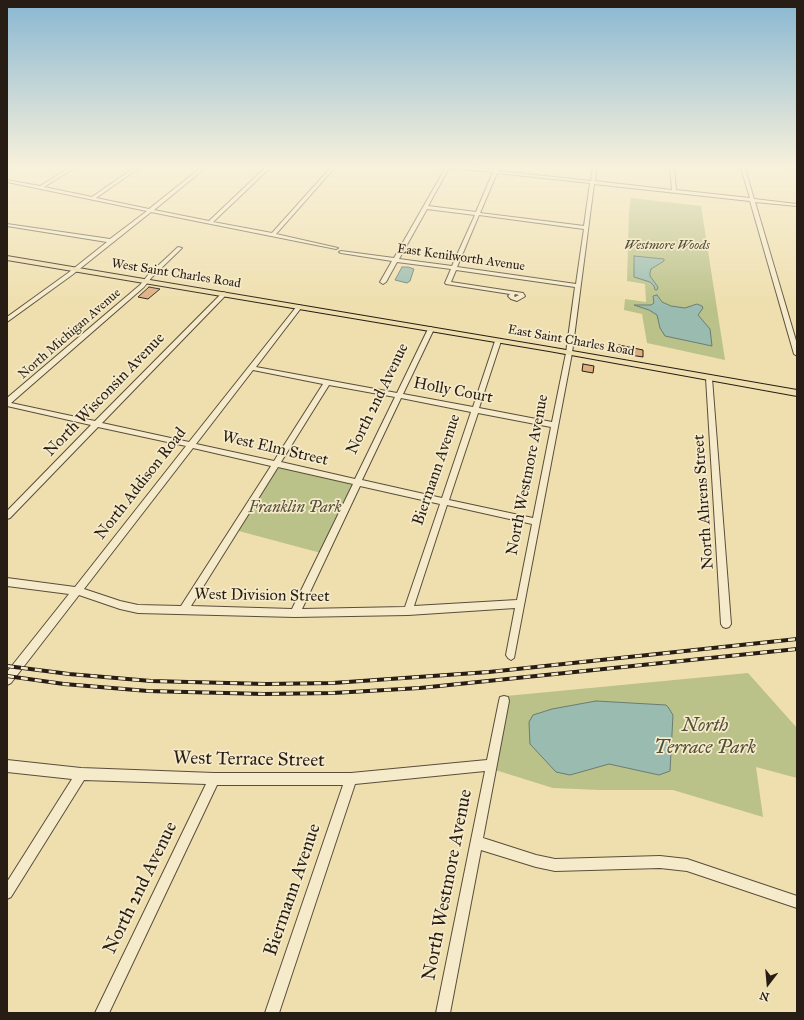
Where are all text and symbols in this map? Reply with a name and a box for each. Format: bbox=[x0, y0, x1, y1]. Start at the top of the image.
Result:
park label: Westmore Woods bbox=[624, 238, 710, 254]
street label: East Kenilworth Avenue bbox=[396, 241, 526, 275]
street label: West Saint Charles Road bbox=[110, 256, 242, 292]
street label: North Michigan Avenue bbox=[16, 285, 124, 383]
street label: East Saint Charles Road bbox=[506, 322, 636, 360]
street label: North Wisconsin Avenue bbox=[41, 329, 169, 461]
street label: North 2nd Avenue bbox=[343, 340, 413, 458]
street label: Holly Court bbox=[412, 374, 494, 408]
street label: North Westmore Avenue bbox=[503, 393, 553, 557]
street label: Biermann Avenue bbox=[409, 412, 465, 528]
street label: North Addison Road bbox=[91, 424, 191, 544]
street label: West Elm Street bbox=[220, 427, 330, 471]
street label: North Ahrens Street bbox=[690, 434, 718, 570]
park label: Franklin Park bbox=[248, 498, 342, 518]
street label: West Division Street bbox=[194, 585, 330, 607]
park label: North Terrace Park bbox=[654, 715, 756, 759]
street label: West Terrace Street bbox=[173, 747, 325, 773]
street label: North Westmore Avenue bbox=[418, 787, 478, 983]
street label: North 2nd Avenue bbox=[99, 818, 183, 958]
street label: Biermann Avenue bbox=[260, 821, 326, 959]
north arrow bbox=[748, 964, 788, 1004]
text: N bbox=[758, 988, 771, 1004]

